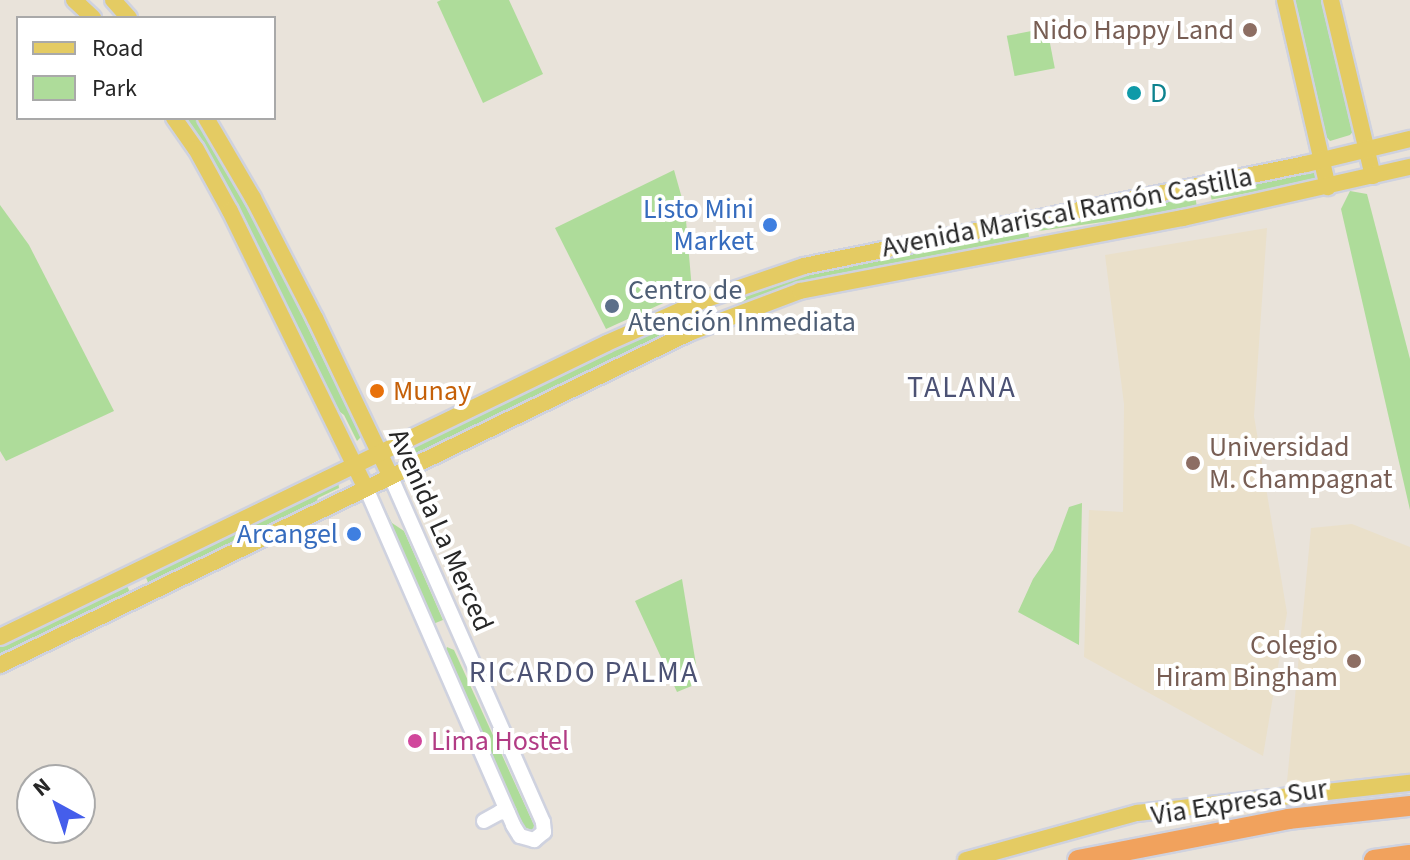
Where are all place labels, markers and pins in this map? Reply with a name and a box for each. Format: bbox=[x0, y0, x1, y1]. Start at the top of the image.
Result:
place label: Nido Happy Land bbox=[1032, 13, 1234, 47]
marker: Nido Happy Land bbox=[1241, 21, 1259, 39]
place label: D bbox=[1150, 76, 1167, 110]
marker: D bbox=[1125, 84, 1143, 102]
place label: Listo Mini Market bbox=[643, 192, 754, 258]
marker: Listo Mini Market bbox=[761, 216, 779, 234]
place label: Centro de Atención Inmediata bbox=[628, 273, 856, 339]
marker: Centro de Atención Inmediata bbox=[603, 297, 621, 315]
place label: Munay bbox=[393, 374, 471, 408]
marker: Munay bbox=[368, 382, 386, 400]
place label: Universidad M. Champagnat bbox=[1209, 430, 1392, 496]
marker: Universidad M. Champagnat bbox=[1184, 454, 1202, 472]
place label: Arcangel bbox=[237, 517, 338, 551]
marker: Arcangel bbox=[345, 525, 363, 543]
place label: Colegio Hiram Bingham bbox=[1156, 628, 1338, 694]
marker: Colegio Hiram Bingham bbox=[1345, 652, 1363, 670]
place label: Lima Hostel bbox=[431, 724, 569, 758]
marker: Lima Hostel bbox=[406, 732, 424, 750]

